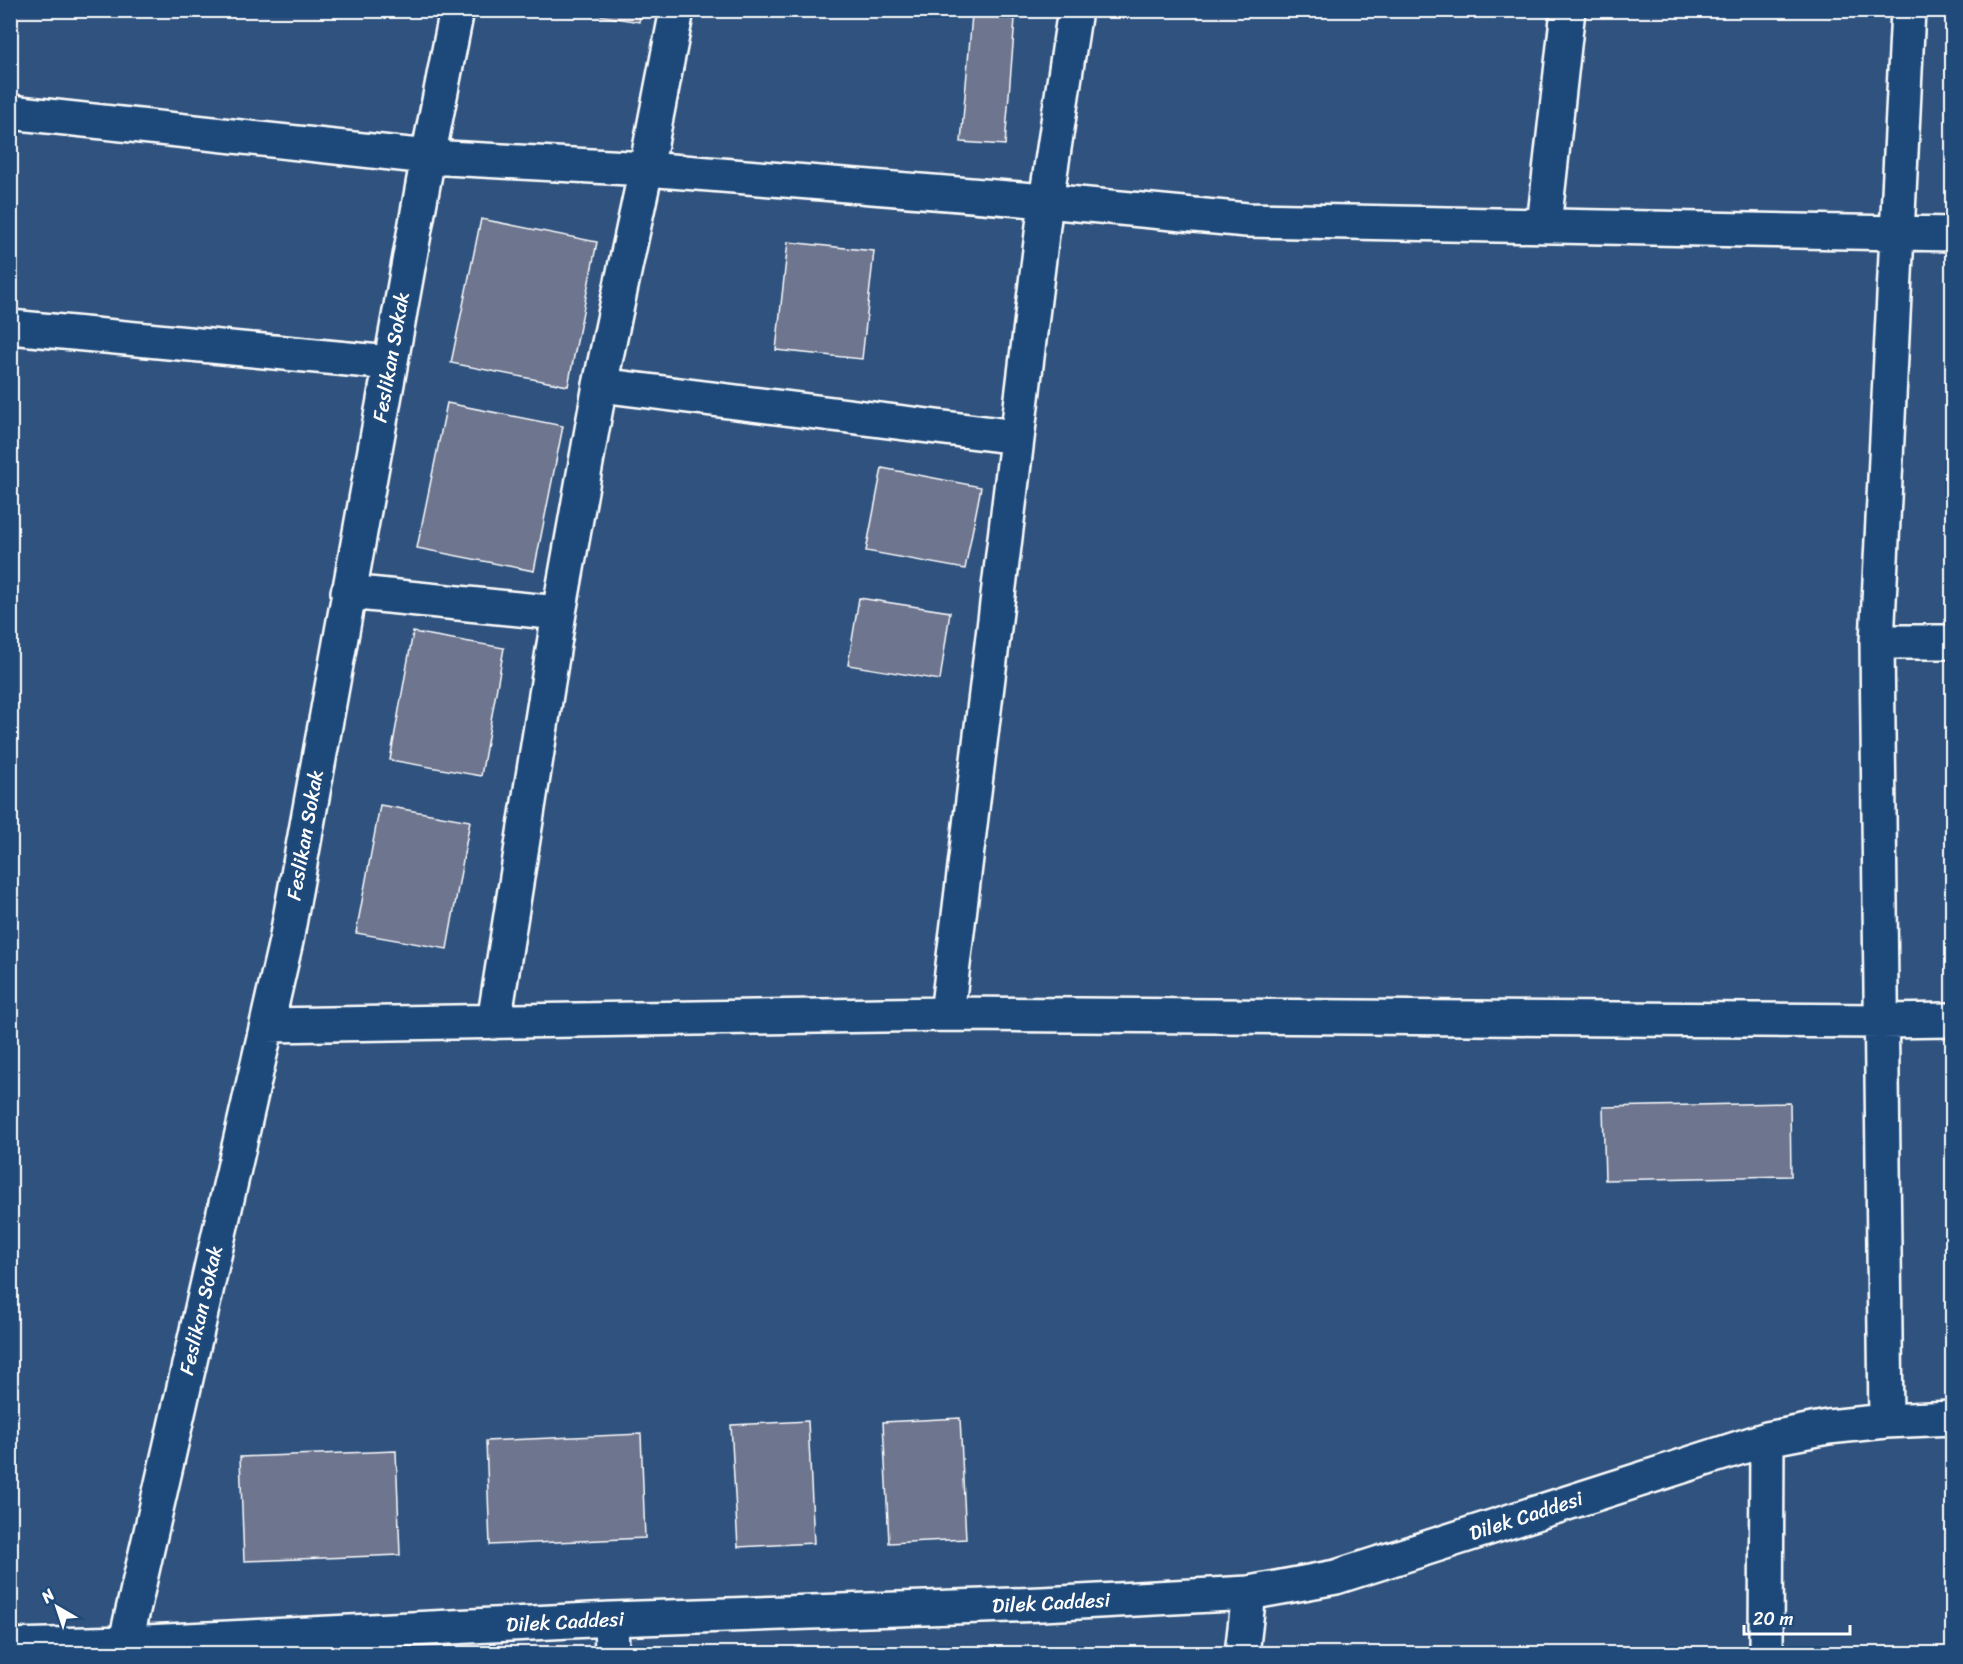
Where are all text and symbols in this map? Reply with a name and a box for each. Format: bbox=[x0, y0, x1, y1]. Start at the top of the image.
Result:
street label: Feslikan Sokak bbox=[362, 289, 420, 425]
street label: Feslikan Sokak bbox=[276, 767, 334, 903]
street label: Feslikan Sokak bbox=[169, 1242, 233, 1378]
street label: Dilek Caddesi bbox=[1465, 1481, 1589, 1551]
north arrow bbox=[27, 1577, 87, 1637]
text: N bbox=[34, 1580, 62, 1611]
street label: Dilek Caddesi bbox=[991, 1582, 1112, 1624]
scale bar bbox=[1744, 1598, 1850, 1636]
street label: Dilek Caddesi bbox=[505, 1601, 626, 1643]
text: 20 m bbox=[1753, 1603, 1793, 1635]

